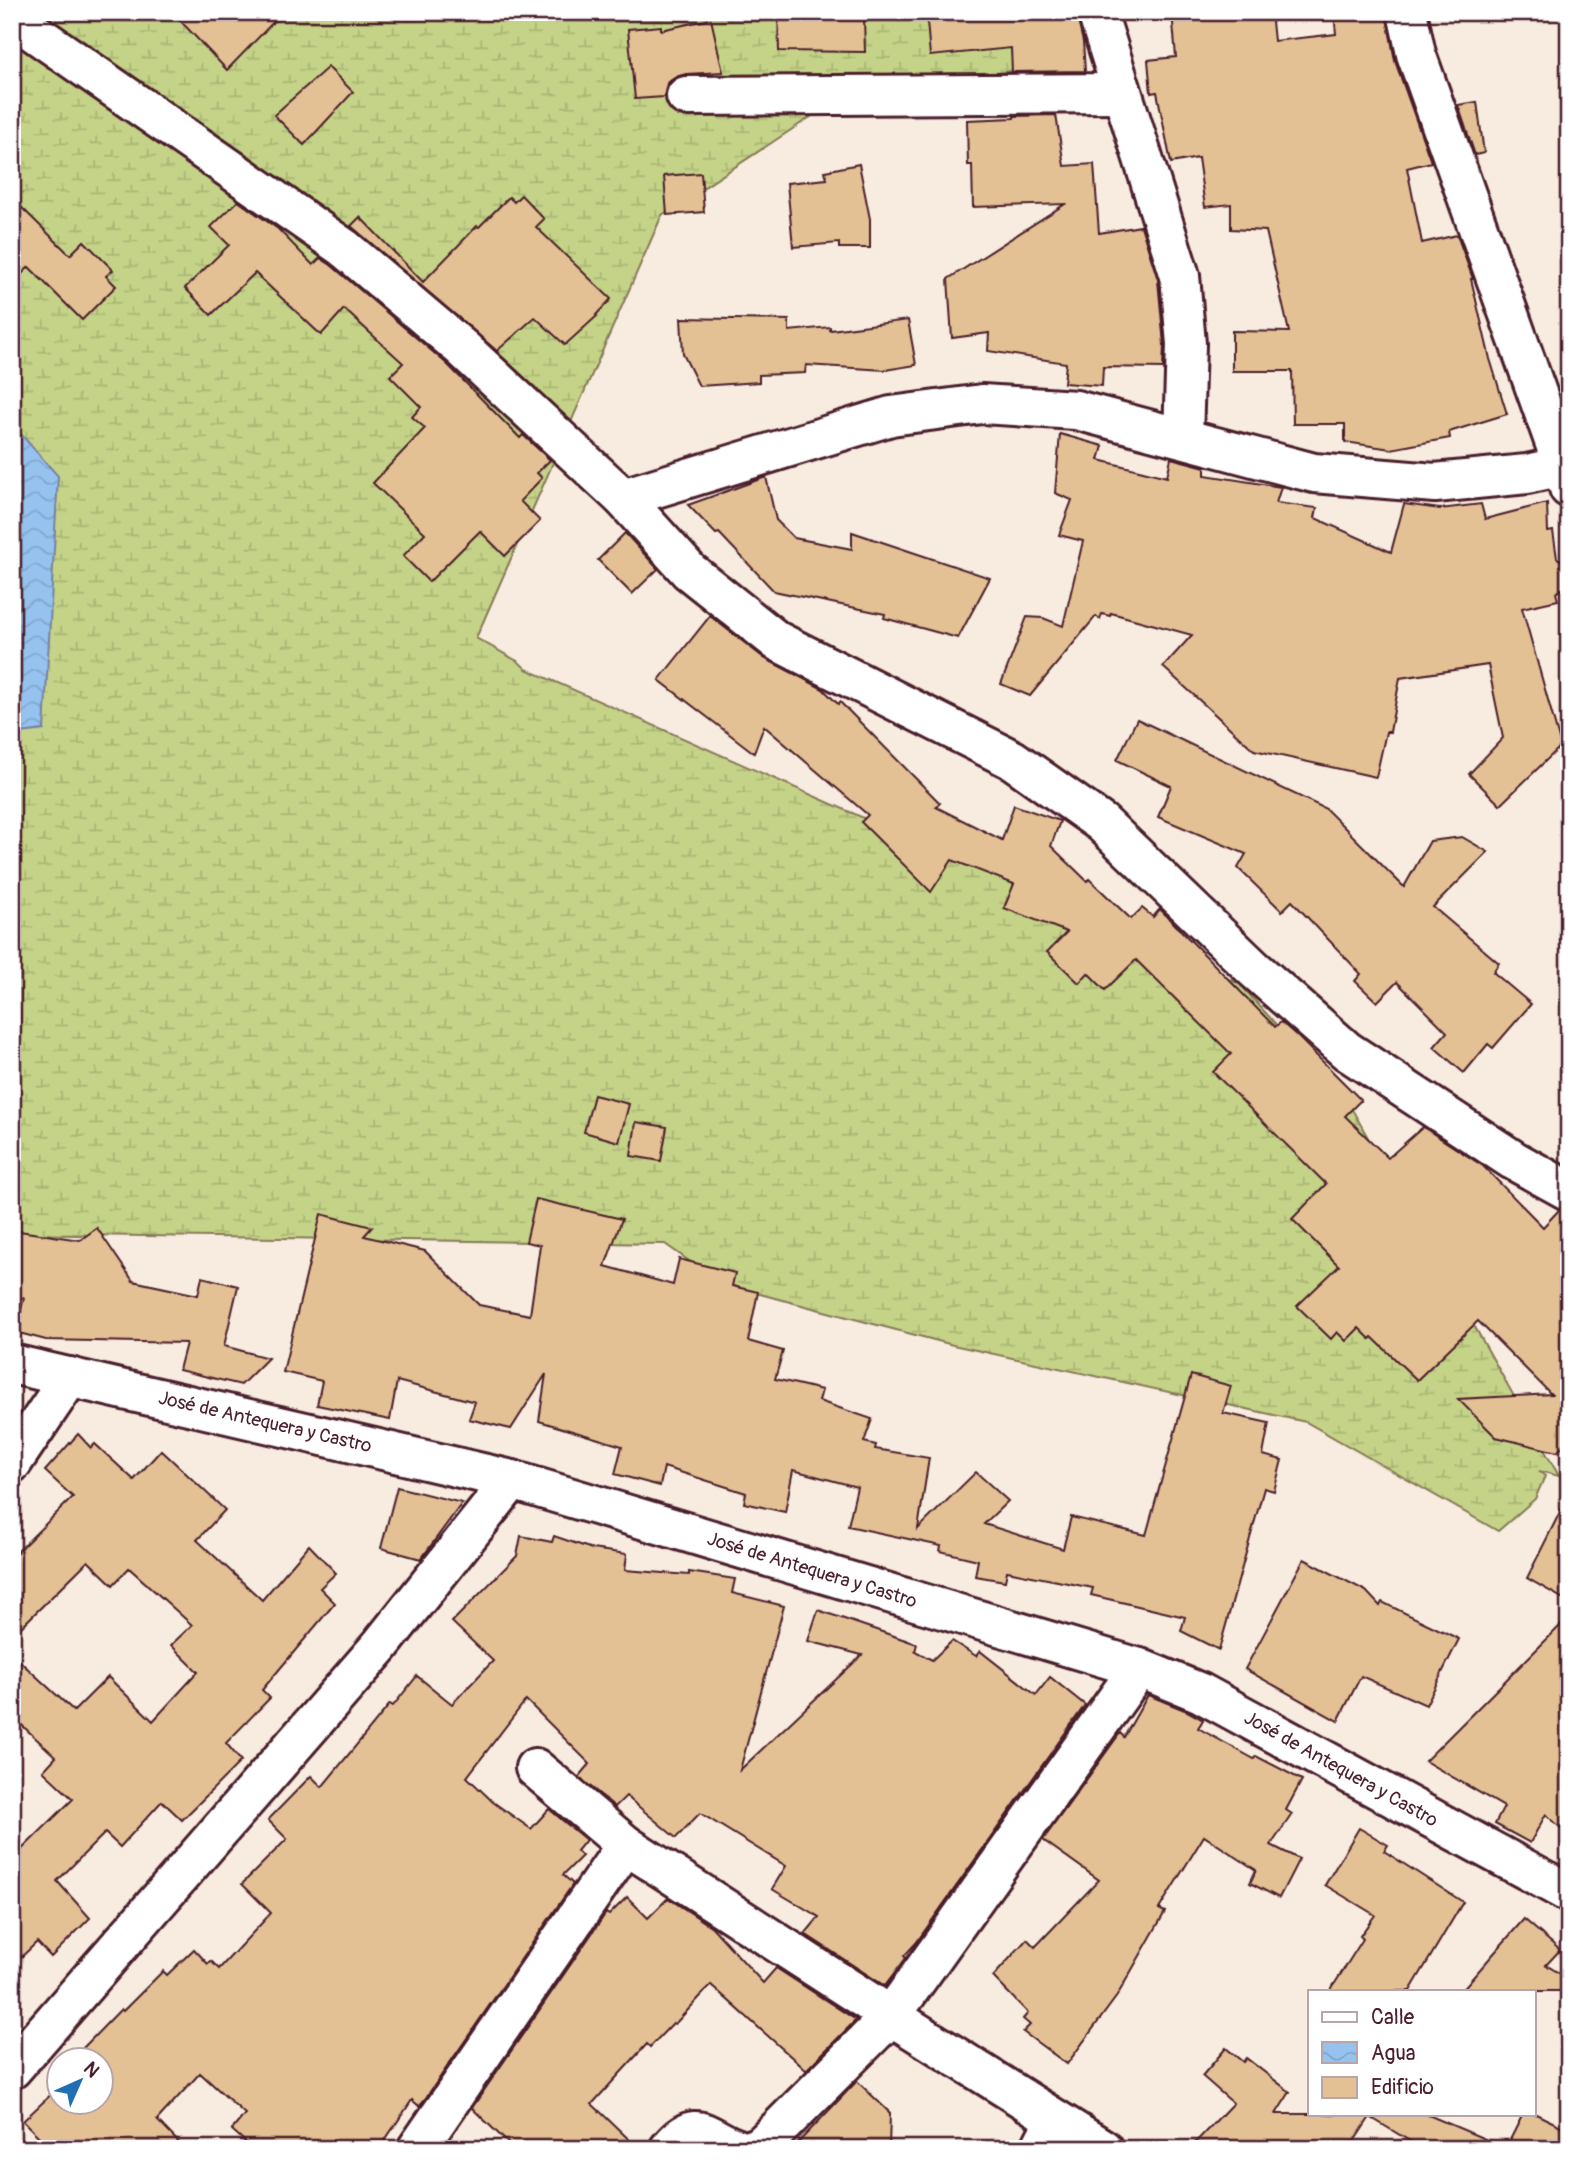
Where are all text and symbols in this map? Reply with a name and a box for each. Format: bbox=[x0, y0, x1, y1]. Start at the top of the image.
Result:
street label: José de Antequera y Castro bbox=[156, 1386, 374, 1458]
street label: José de Antequera y Castro bbox=[704, 1527, 920, 1613]
street label: José de Antequera y Castro bbox=[1240, 1706, 1442, 1832]
legend bbox=[1308, 1990, 1536, 2116]
text: Calle bbox=[1371, 2004, 1415, 2031]
text: Agua bbox=[1371, 2040, 1416, 2067]
north arrow bbox=[46, 2046, 116, 2116]
text: N bbox=[78, 2057, 104, 2083]
text: Edificio bbox=[1371, 2074, 1434, 2101]

